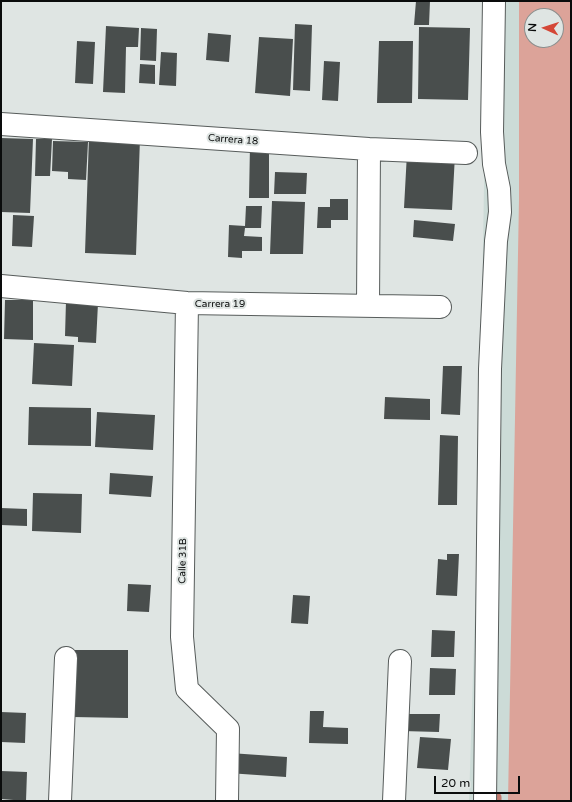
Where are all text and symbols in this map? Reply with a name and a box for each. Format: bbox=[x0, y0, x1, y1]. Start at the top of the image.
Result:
north arrow bbox=[524, 8, 564, 48]
text: N bbox=[526, 23, 539, 32]
street label: Carrera 18 bbox=[207, 132, 259, 148]
street label: Carrera 19 bbox=[195, 298, 245, 310]
street label: Calle 31B bbox=[177, 538, 189, 584]
scale bar bbox=[436, 768, 522, 794]
text: 20 m bbox=[441, 776, 470, 790]

